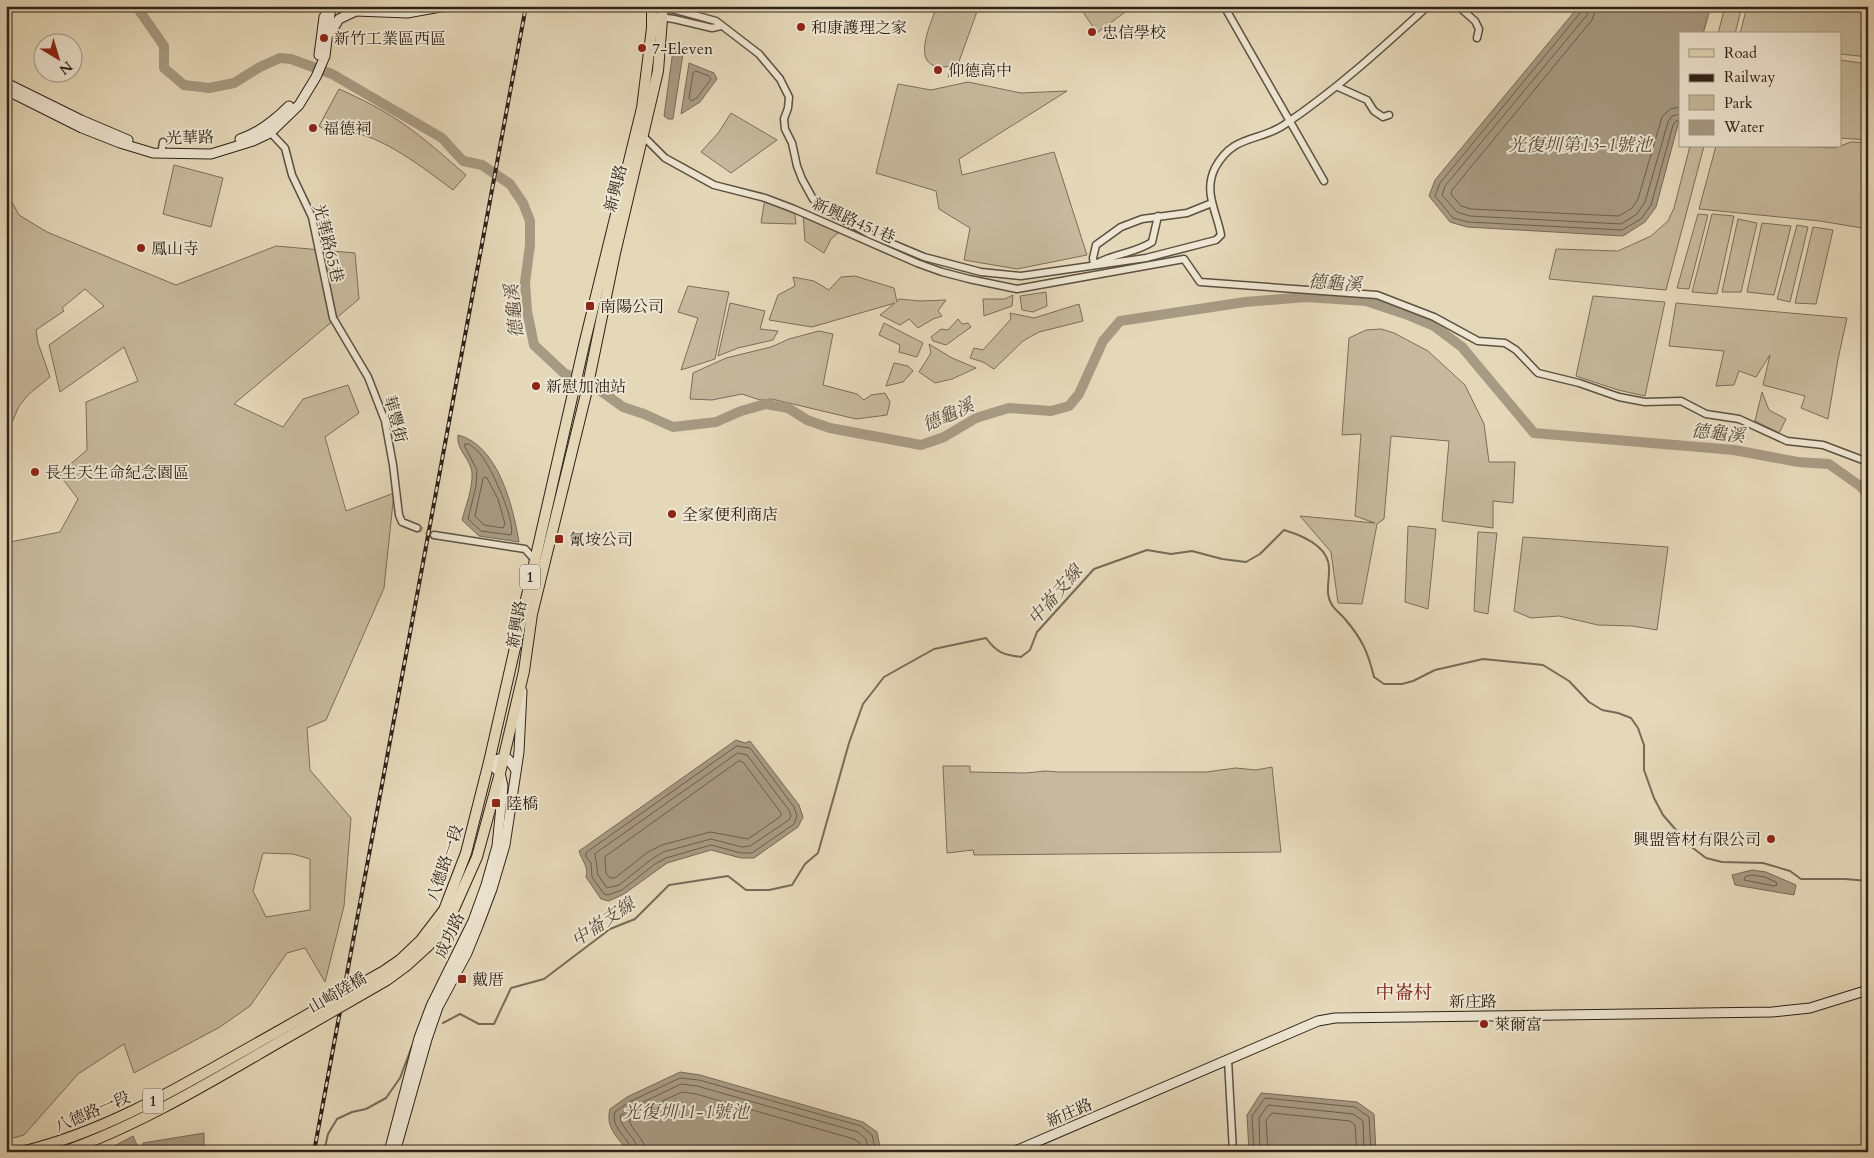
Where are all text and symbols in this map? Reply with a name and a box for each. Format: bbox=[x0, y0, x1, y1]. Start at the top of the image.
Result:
place label: 和康護理之家 bbox=[811, 17, 907, 39]
marker: 和康護理之家 bbox=[795, 21, 807, 33]
place label: 忠信學校 bbox=[1102, 22, 1166, 44]
marker: 忠信學校 bbox=[1086, 26, 1098, 38]
place label: 新竹工業區西區 bbox=[334, 28, 446, 50]
north arrow bbox=[32, 32, 82, 82]
marker: 新竹工業區西區 bbox=[318, 32, 330, 44]
legend bbox=[1679, 32, 1842, 148]
place label: 7-Eleven bbox=[652, 38, 713, 60]
marker: 7-Eleven bbox=[636, 42, 648, 54]
text: Road bbox=[1724, 43, 1757, 63]
text: N bbox=[55, 57, 76, 79]
place label: 仰德高中 bbox=[948, 60, 1012, 82]
marker: 仰德高中 bbox=[932, 64, 944, 76]
text: Railway bbox=[1724, 67, 1775, 87]
text: Park bbox=[1724, 93, 1753, 113]
text: Water bbox=[1723, 117, 1765, 137]
place label: 福德祠 bbox=[323, 118, 371, 140]
marker: 福德祠 bbox=[307, 122, 319, 134]
street label: 光華路 bbox=[166, 126, 214, 150]
water label: 光復圳第13-1號池 bbox=[1508, 133, 1654, 158]
street label: 新興路 bbox=[599, 162, 632, 214]
street label: 新興路451巷 bbox=[809, 193, 899, 249]
street label: 光華路65巷 bbox=[308, 202, 348, 285]
place label: 鳳山寺 bbox=[151, 238, 199, 260]
marker: 鳳山寺 bbox=[135, 242, 147, 254]
water label: 德龜溪 bbox=[1307, 269, 1365, 298]
water label: 德龜溪 bbox=[499, 281, 530, 339]
place label: 南陽公司 bbox=[600, 296, 664, 318]
marker: 南陽公司 bbox=[584, 300, 596, 312]
place label: 新慰加油站 bbox=[546, 376, 626, 398]
marker: 新慰加油站 bbox=[530, 380, 542, 392]
water label: 德龜溪 bbox=[918, 392, 980, 438]
street label: 華豐街 bbox=[378, 393, 412, 445]
water label: 德龜溪 bbox=[1690, 418, 1748, 449]
place label: 長生天生命紀念園區 bbox=[45, 462, 189, 484]
marker: 長生天生命紀念園區 bbox=[29, 466, 41, 478]
place label: 全家便利商店 bbox=[682, 504, 778, 526]
marker: 全家便利商店 bbox=[666, 508, 678, 520]
place label: 氰垵公司 bbox=[569, 529, 633, 551]
marker: 氰垵公司 bbox=[553, 533, 565, 545]
water label: 中崙支線 bbox=[1022, 558, 1090, 631]
road number: 1 bbox=[520, 564, 540, 590]
street label: 新興路 bbox=[502, 599, 532, 650]
place label: 陸橋 bbox=[506, 793, 538, 815]
marker: 陸橋 bbox=[490, 797, 502, 809]
street label: 八德路一段 bbox=[422, 822, 468, 905]
place label: 興盟管材有限公司 bbox=[1633, 829, 1761, 851]
marker: 興盟管材有限公司 bbox=[1765, 833, 1777, 845]
water label: 中崙支線 bbox=[566, 891, 642, 953]
street label: 成功路 bbox=[430, 909, 470, 962]
street label: 山崎陸橋 bbox=[304, 967, 371, 1018]
place label: 戴厝 bbox=[472, 969, 504, 991]
marker: 戴厝 bbox=[456, 973, 468, 985]
district label: 中崙村 bbox=[1375, 980, 1433, 1006]
street label: 新庄路 bbox=[1449, 991, 1497, 1013]
place label: 萊爾富 bbox=[1494, 1014, 1542, 1036]
marker: 萊爾富 bbox=[1478, 1018, 1490, 1030]
street label: 八德路一段 bbox=[51, 1086, 134, 1138]
road number: 1 bbox=[143, 1088, 163, 1114]
street label: 新庄路 bbox=[1043, 1093, 1096, 1132]
water label: 光復圳11-1號池 bbox=[623, 1100, 751, 1125]

